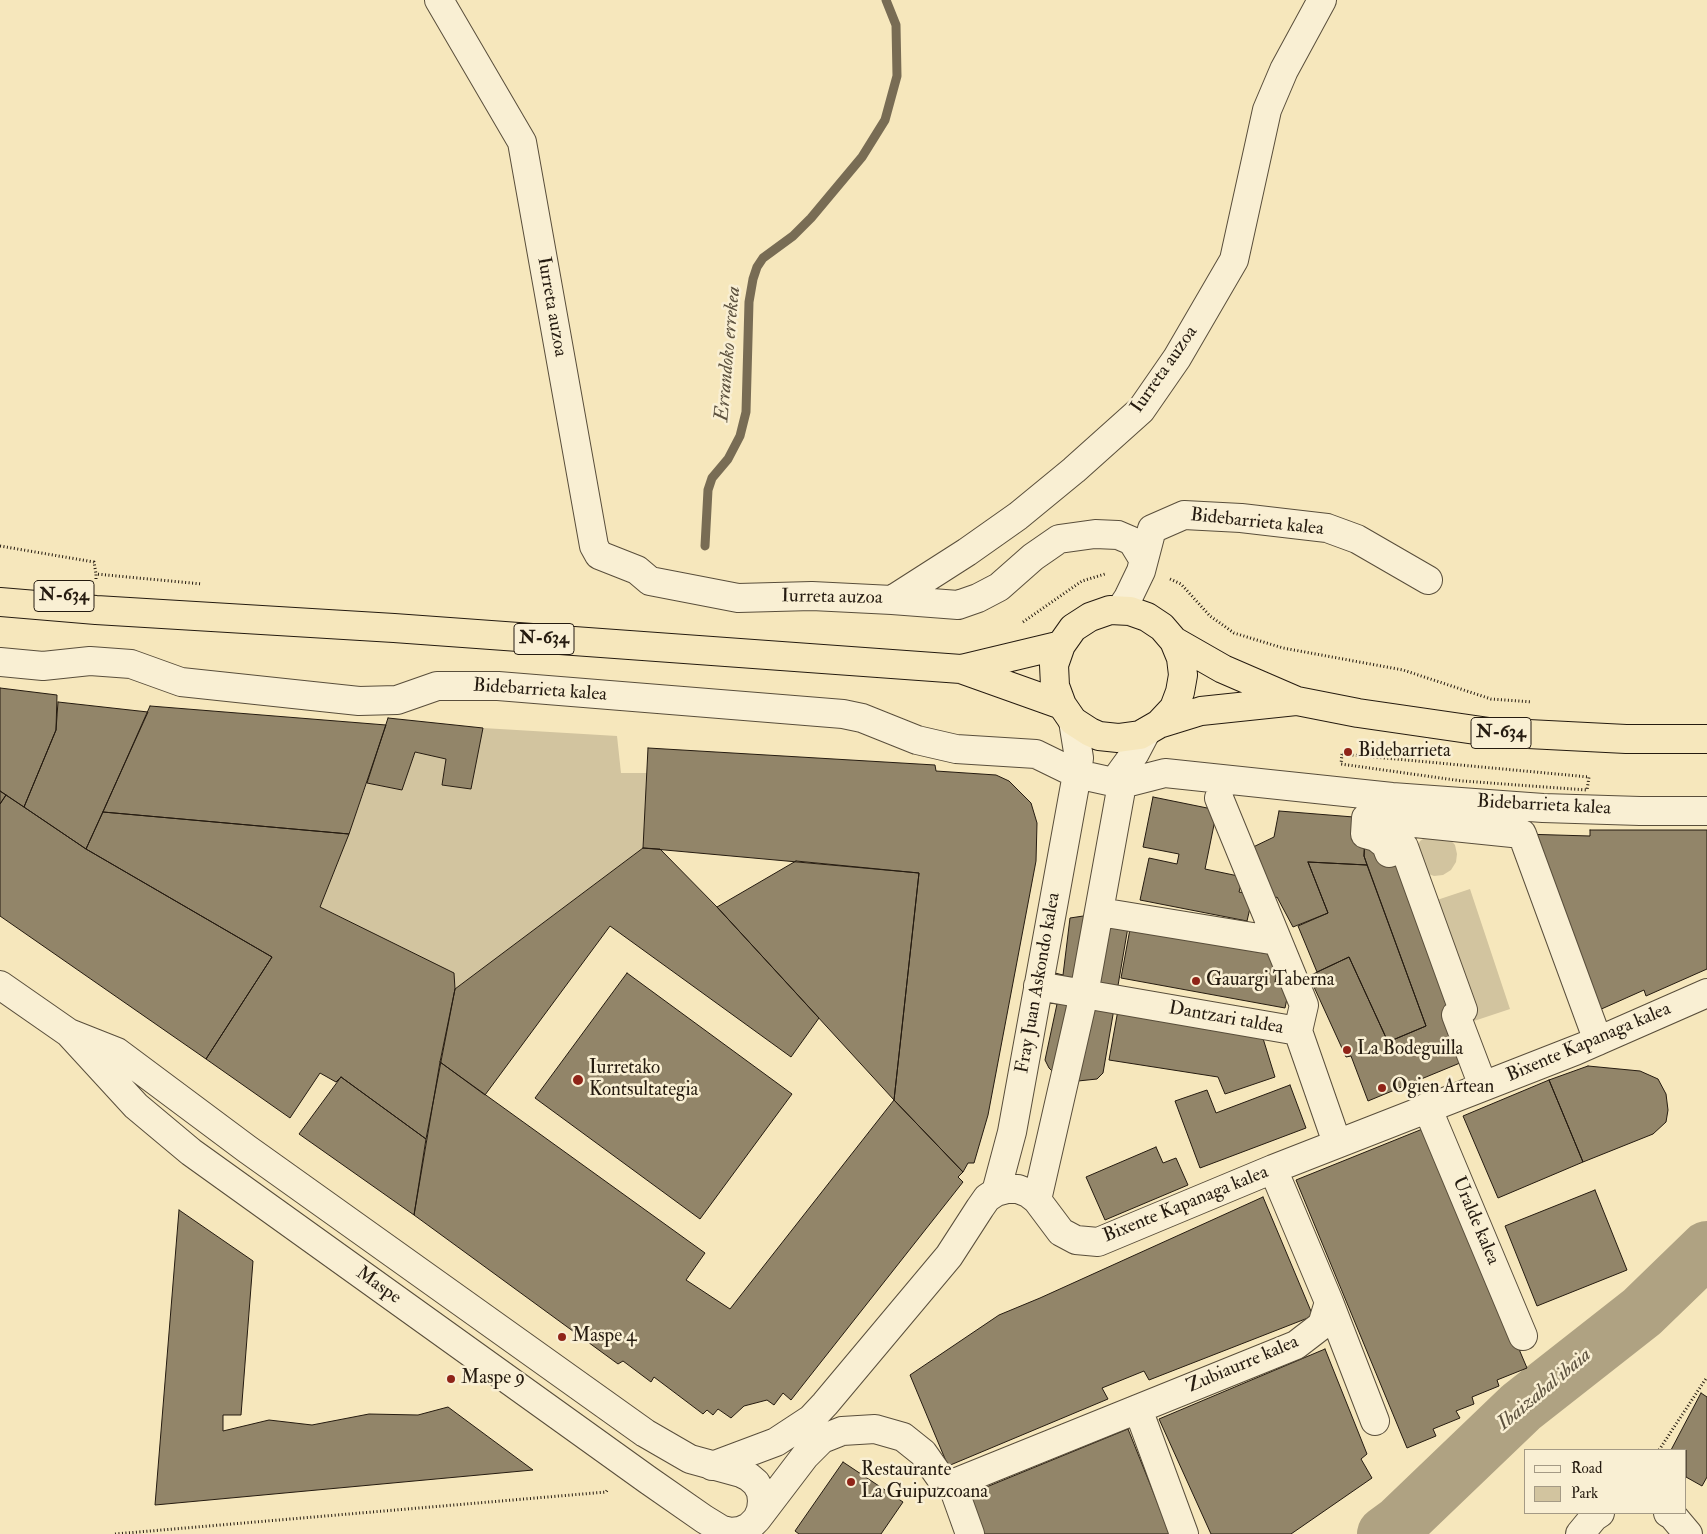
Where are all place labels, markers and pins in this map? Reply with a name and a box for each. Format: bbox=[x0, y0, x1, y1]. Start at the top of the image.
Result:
place label: Bidebarrieta bbox=[1358, 741, 1451, 763]
marker: Bidebarrieta bbox=[1342, 746, 1354, 758]
place label: Gauargi Taberna bbox=[1206, 970, 1335, 992]
marker: Gauargi Taberna bbox=[1190, 975, 1202, 987]
place label: La Bodeguilla bbox=[1357, 1039, 1463, 1061]
marker: La Bodeguilla bbox=[1341, 1044, 1353, 1056]
place label: Iurretako Kontsultategia bbox=[589, 1058, 698, 1102]
marker: Iurretako Kontsultategia bbox=[571, 1073, 585, 1087]
place label: Ogien Artean bbox=[1392, 1077, 1494, 1099]
marker: Ogien Artean bbox=[1376, 1082, 1388, 1094]
place label: Maspe 4 bbox=[572, 1326, 636, 1348]
marker: Maspe 4 bbox=[556, 1331, 568, 1343]
place label: Maspe 9 bbox=[461, 1368, 525, 1390]
marker: Maspe 9 bbox=[445, 1373, 457, 1385]
place label: Restaurante La Guipuzcoana bbox=[861, 1460, 988, 1504]
marker: Restaurante La Guipuzcoana bbox=[845, 1476, 857, 1488]

